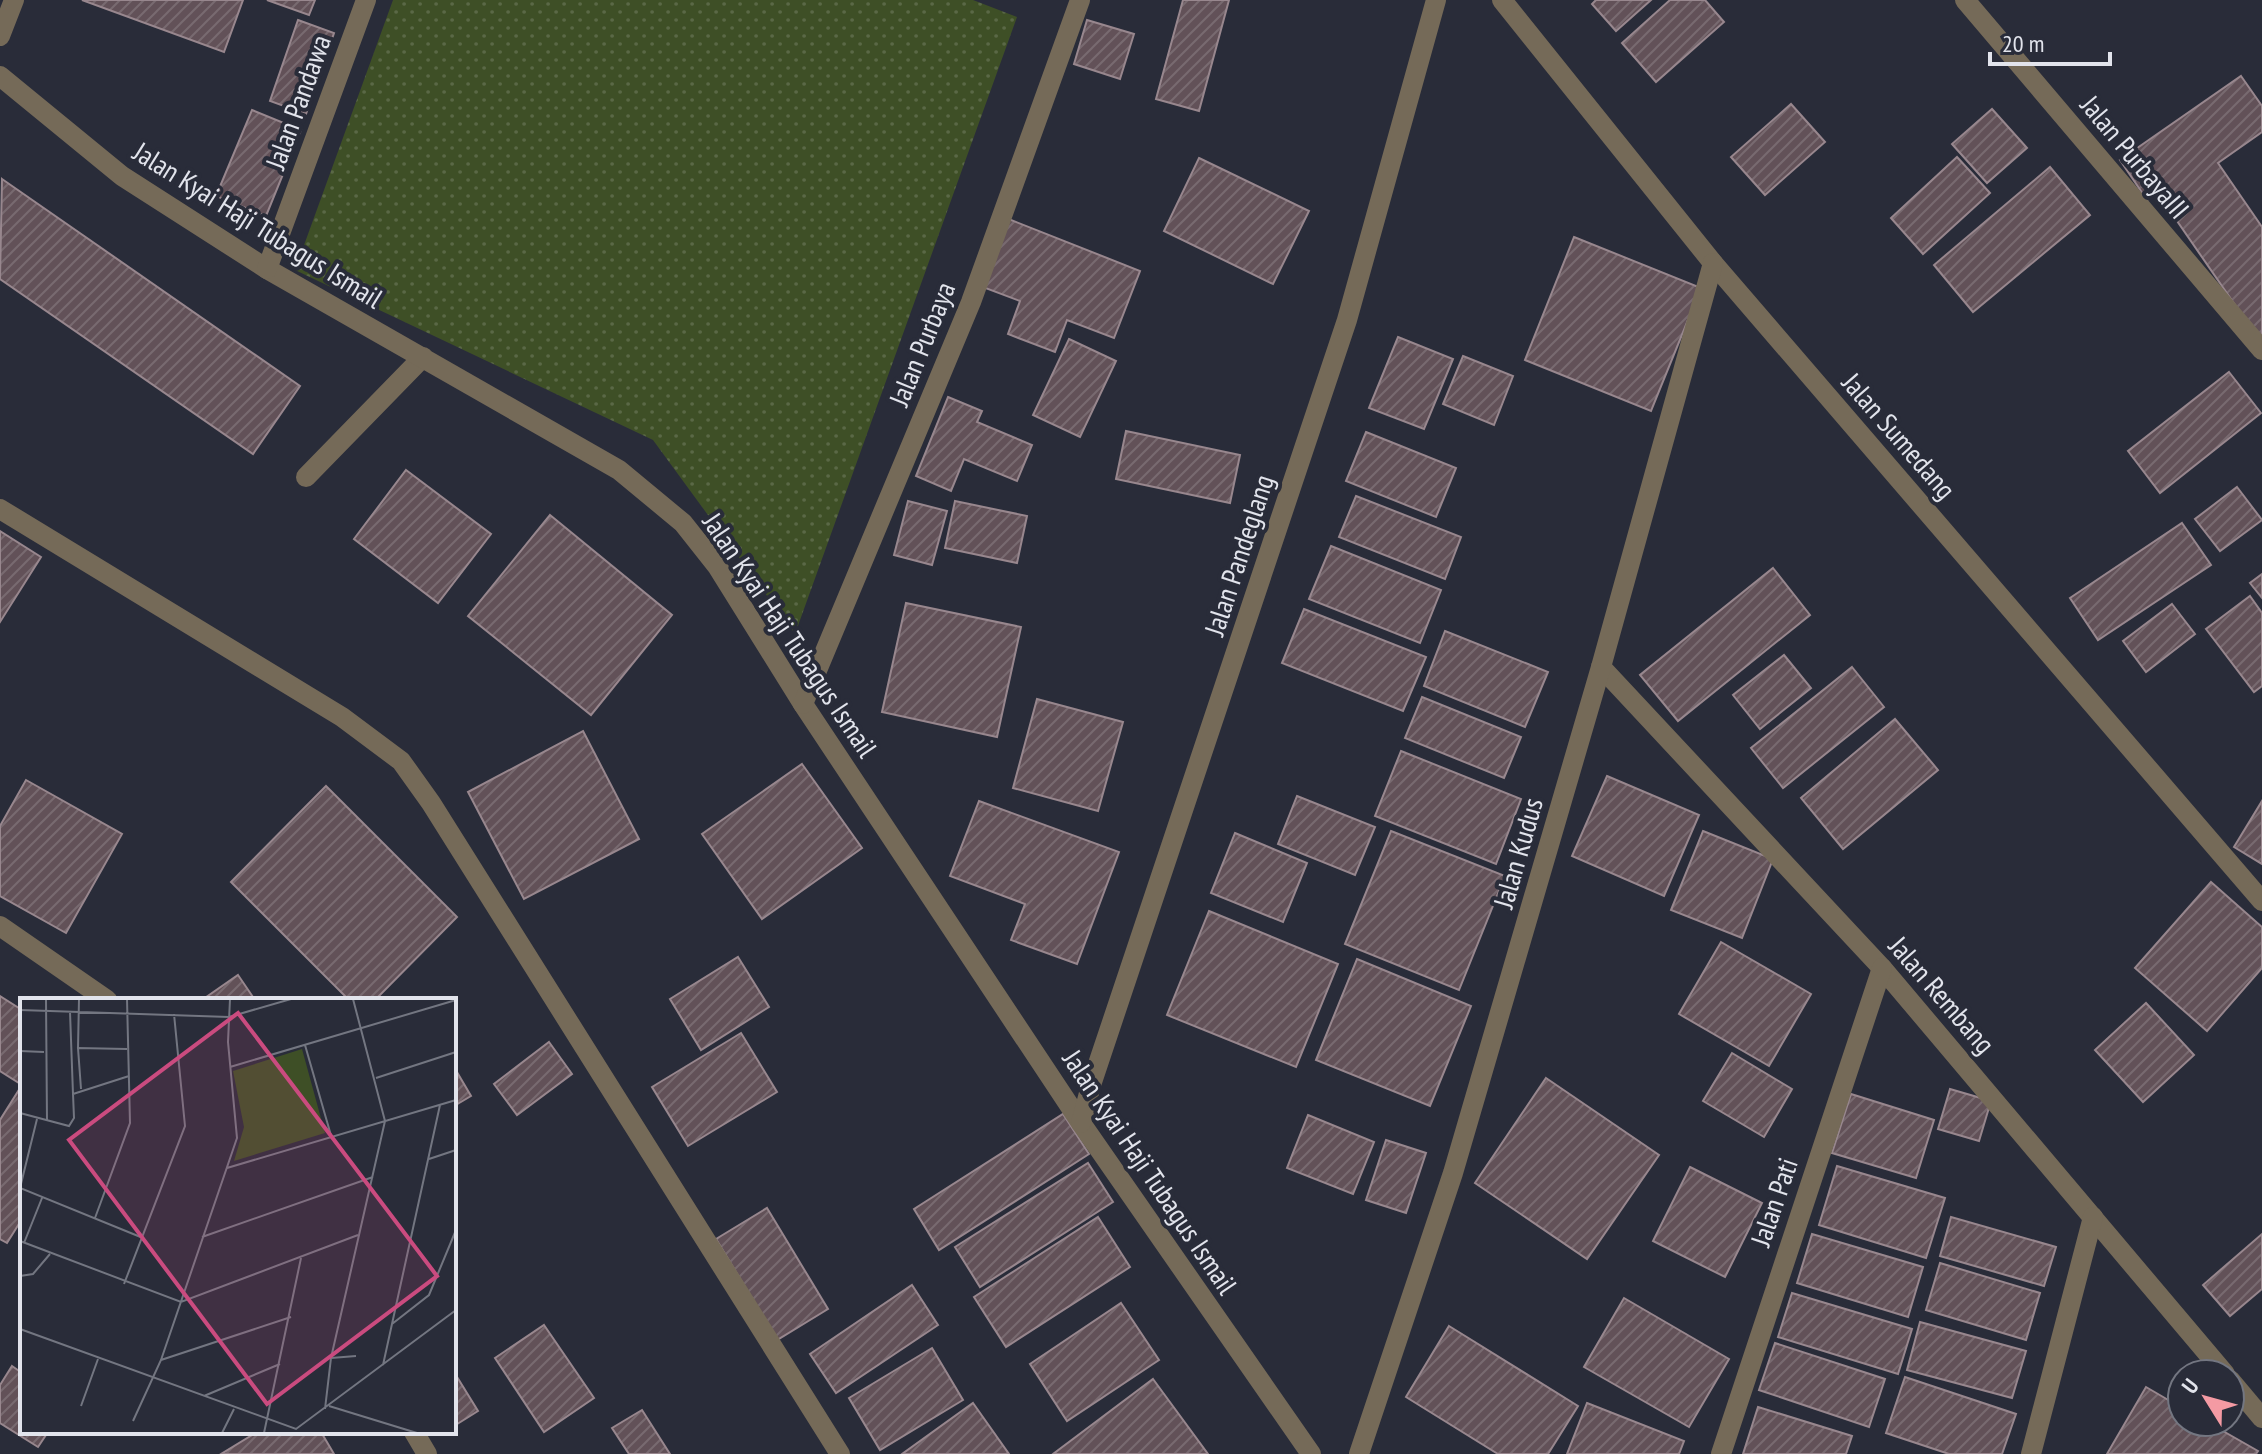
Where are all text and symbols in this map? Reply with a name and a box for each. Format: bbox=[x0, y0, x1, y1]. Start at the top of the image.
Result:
scale bar bbox=[1990, 16, 2110, 66]
text: 20 m bbox=[2002, 28, 2044, 59]
street label: Jalan Pandawa bbox=[256, 30, 339, 175]
street label: Jalan PurbayaIII bbox=[2072, 86, 2198, 226]
street label: Jalan Kyai Haji Tubagus Ismail bbox=[126, 132, 390, 317]
street label: Jalan Purbaya bbox=[880, 276, 963, 412]
street label: Jalan Sumedang bbox=[1834, 364, 1964, 507]
street label: Jalan Pandeglang bbox=[1195, 470, 1282, 641]
street label: Jalan Kyai Haji Tubagus Ismail bbox=[694, 505, 886, 764]
street label: Jalan Kudus bbox=[1484, 793, 1551, 913]
street label: Jalan Rembang bbox=[1881, 928, 2004, 1061]
inset map bbox=[20, 998, 456, 1434]
street label: Jalan Kyai Haji Tubagus Ismail bbox=[1054, 1042, 1246, 1301]
street label: Jalan Pati bbox=[1741, 1153, 1806, 1252]
north arrow bbox=[2166, 1358, 2246, 1438]
text: U bbox=[2175, 1373, 2205, 1399]

